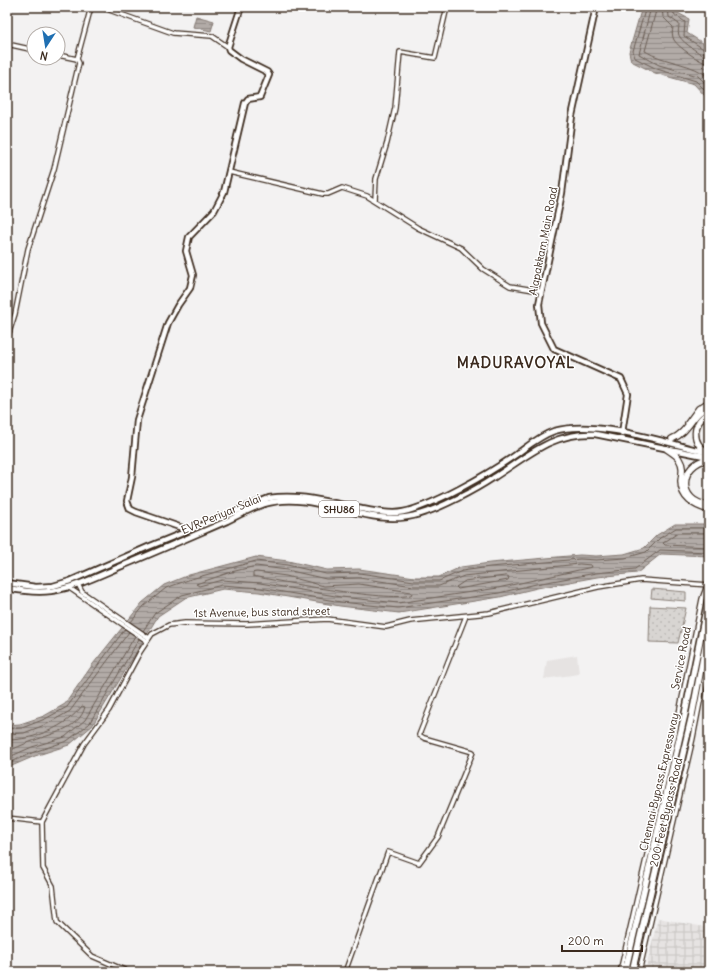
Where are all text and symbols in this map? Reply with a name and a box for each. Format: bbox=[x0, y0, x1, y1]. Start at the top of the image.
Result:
north arrow bbox=[26, 26, 66, 66]
text: N bbox=[39, 48, 49, 63]
street label: Alapakkam Main Road bbox=[526, 185, 561, 297]
district label: MADURAVOYAL bbox=[457, 353, 575, 372]
street label: EVR Periyar Salai bbox=[179, 491, 263, 537]
road number: SHU86 bbox=[319, 501, 359, 517]
street label: 1st Avenue, bus stand street bbox=[194, 604, 331, 620]
street label: Service Road bbox=[668, 625, 694, 691]
street label: Chennai Bypass Expressway bbox=[636, 711, 682, 853]
street label: 200 Feet Bypass Road bbox=[647, 756, 685, 868]
scale bar bbox=[562, 927, 642, 953]
text: 200 m bbox=[568, 933, 604, 948]

